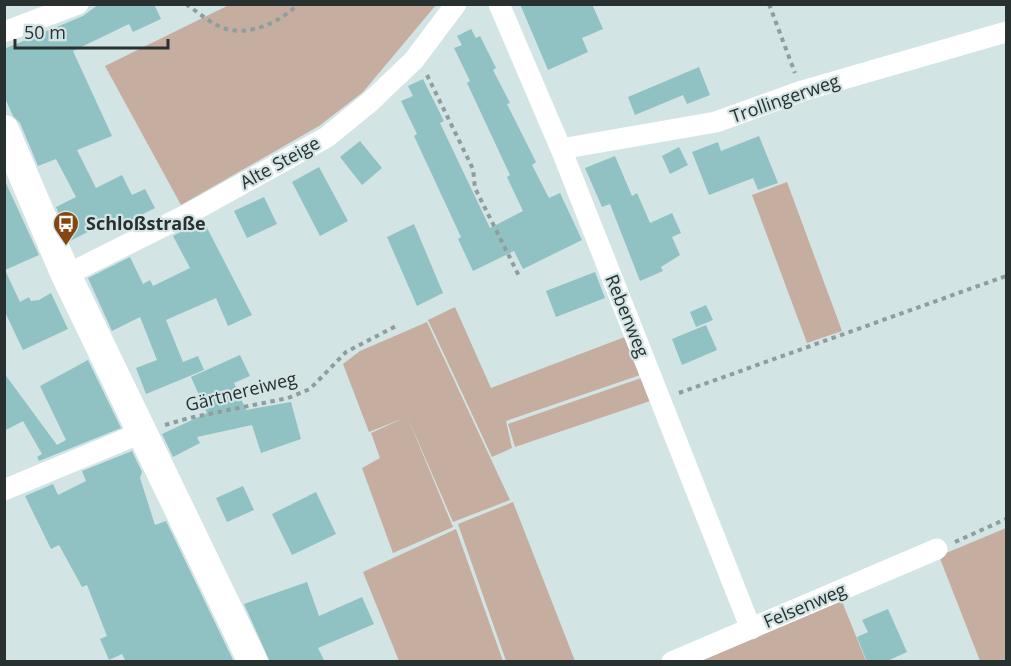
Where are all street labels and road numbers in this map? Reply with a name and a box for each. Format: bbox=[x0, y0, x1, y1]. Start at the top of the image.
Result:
street label: Trollingerweg bbox=[727, 68, 843, 128]
street label: Alte Steige bbox=[235, 130, 324, 194]
street label: Rebenweg bbox=[600, 271, 655, 361]
street label: Gärtnereiweg bbox=[183, 366, 299, 416]
street label: Felsenweg bbox=[760, 577, 850, 633]

